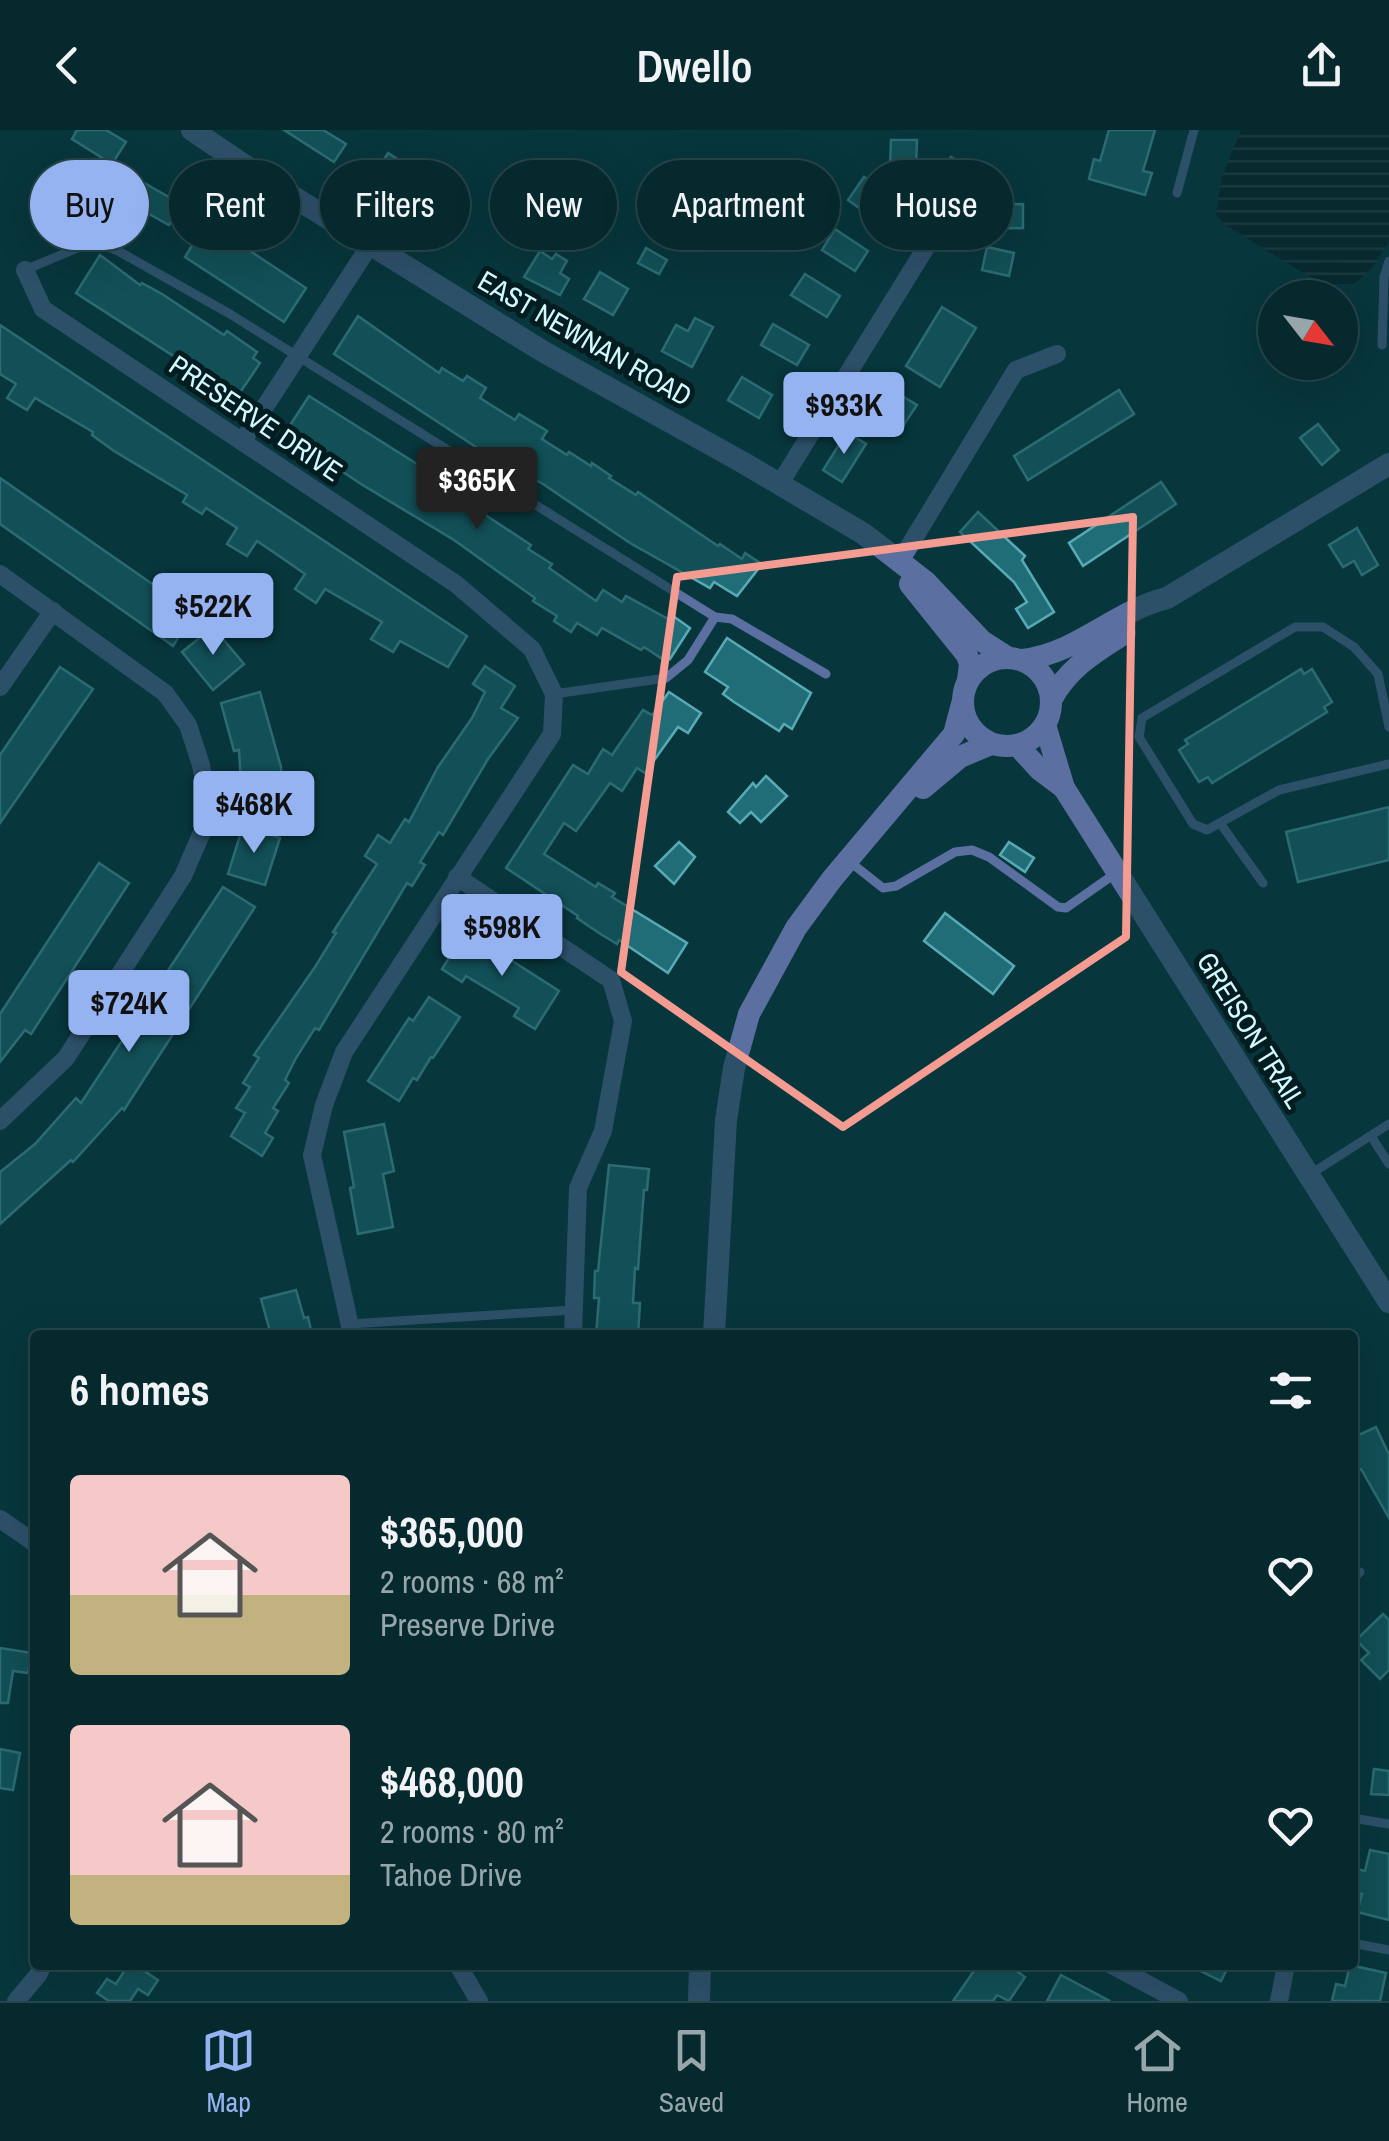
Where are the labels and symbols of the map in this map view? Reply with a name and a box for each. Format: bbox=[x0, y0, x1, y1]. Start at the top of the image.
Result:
street label: EAST NEWNAN ROAD bbox=[471, 261, 699, 415]
north arrow bbox=[1258, 280, 1358, 380]
street label: PRESERVE DRIVE bbox=[162, 346, 350, 490]
pin: $933K bbox=[774, 372, 914, 457]
pin: $365K bbox=[407, 447, 547, 532]
pin: $522K bbox=[143, 573, 283, 658]
pin: $468K bbox=[184, 771, 324, 856]
pin: $598K bbox=[432, 894, 572, 979]
street label: GREISON TRAIL bbox=[1188, 945, 1314, 1115]
pin: $724K bbox=[59, 970, 199, 1055]

